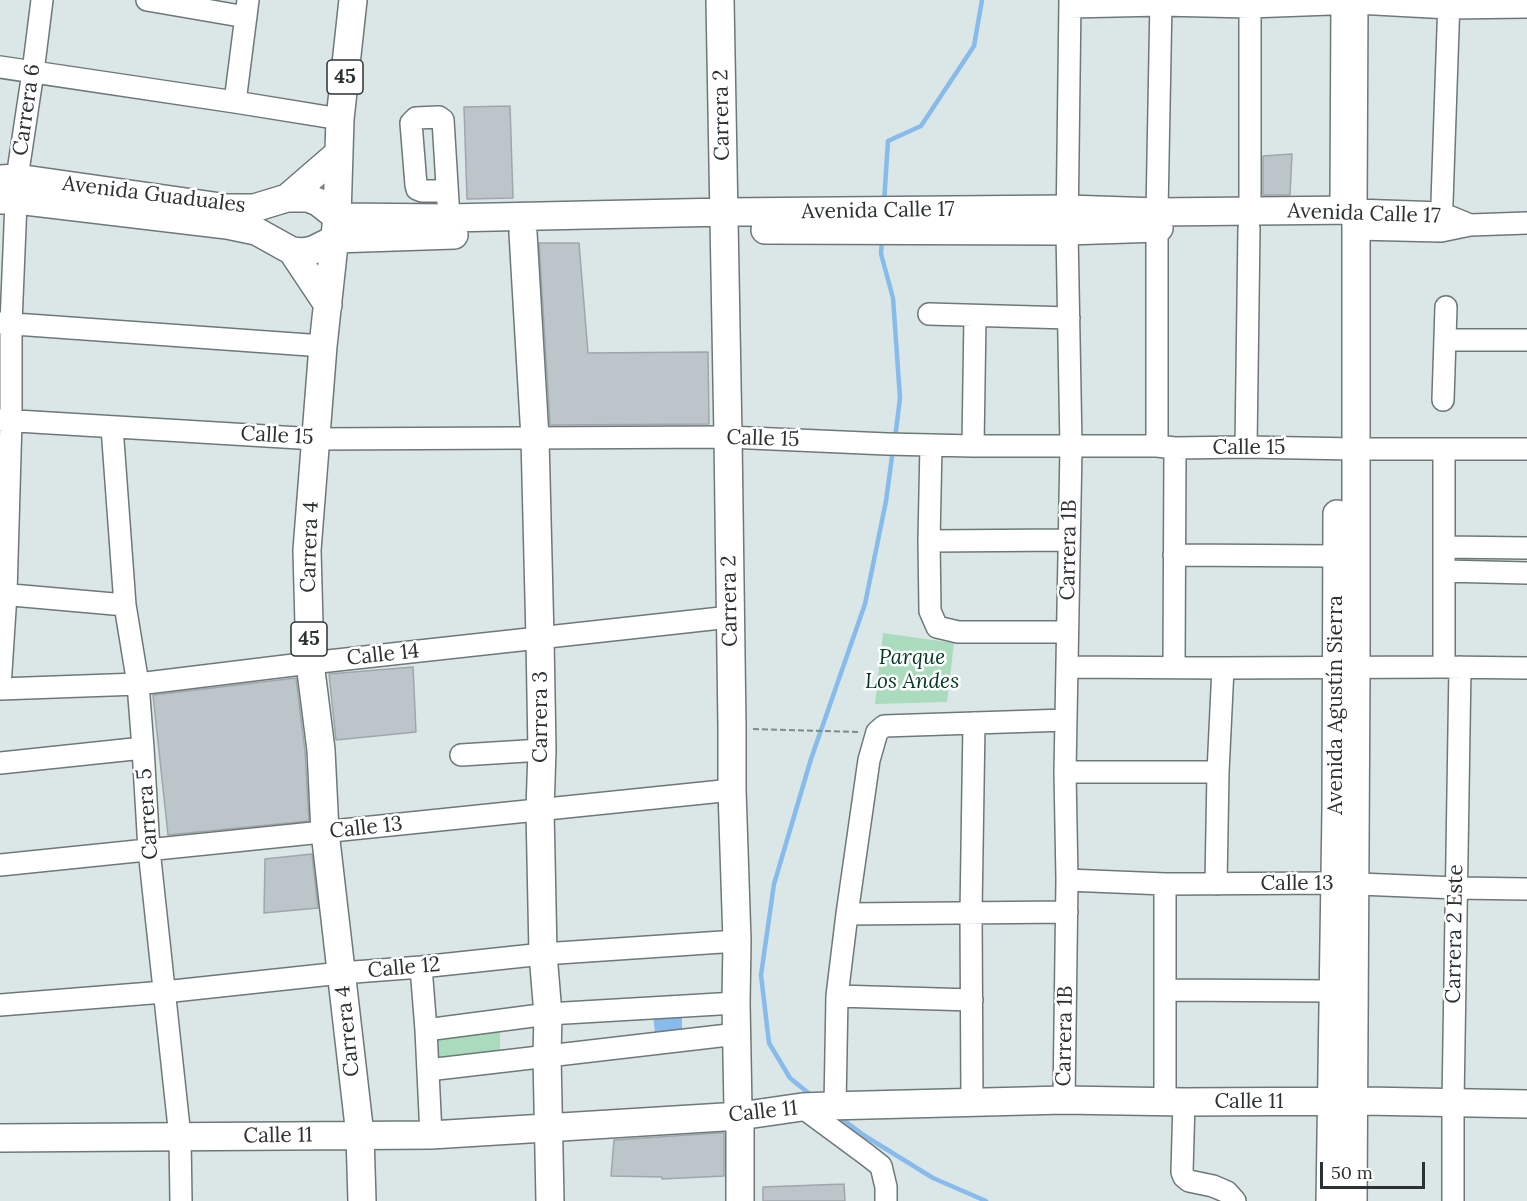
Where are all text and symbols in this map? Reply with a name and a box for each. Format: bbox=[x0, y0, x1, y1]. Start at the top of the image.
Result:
road number: 45 bbox=[327, 60, 363, 94]
street label: Carrera 6 bbox=[8, 63, 46, 157]
street label: Carrera 2 bbox=[709, 69, 735, 161]
street label: Avenida Guaduales bbox=[61, 171, 247, 219]
street label: Avenida Calle 17 bbox=[801, 197, 955, 225]
street label: Avenida Calle 17 bbox=[1287, 199, 1441, 229]
street label: Calle 15 bbox=[240, 422, 314, 450]
street label: Calle 15 bbox=[726, 425, 800, 453]
street label: Calle 15 bbox=[1213, 435, 1285, 461]
street label: Carrera 1B bbox=[1056, 499, 1082, 601]
street label: Carrera 4 bbox=[296, 501, 324, 593]
street label: Carrera 2 bbox=[717, 555, 743, 647]
street label: Avenida Agustín Sierra bbox=[1323, 595, 1349, 815]
road number: 45 bbox=[291, 622, 327, 656]
street label: Calle 14 bbox=[345, 639, 421, 671]
park label: Parque Los Andes bbox=[865, 645, 959, 695]
street label: Carrera 3 bbox=[528, 671, 554, 763]
street label: Carrera 5 bbox=[132, 767, 164, 861]
street label: Calle 13 bbox=[328, 812, 404, 844]
street label: Carrera 2 Este bbox=[1441, 864, 1469, 1004]
street label: Calle 13 bbox=[1260, 871, 1334, 897]
street label: Calle 12 bbox=[367, 952, 441, 984]
street label: Carrera 4 bbox=[331, 984, 365, 1078]
street label: Carrera 1B bbox=[1052, 985, 1078, 1087]
street label: Calle 11 bbox=[1214, 1089, 1284, 1115]
street label: Calle 11 bbox=[727, 1096, 799, 1128]
street label: Calle 11 bbox=[243, 1123, 313, 1149]
scale bar bbox=[1323, 1150, 1428, 1188]
text: 50 m bbox=[1331, 1161, 1373, 1184]

